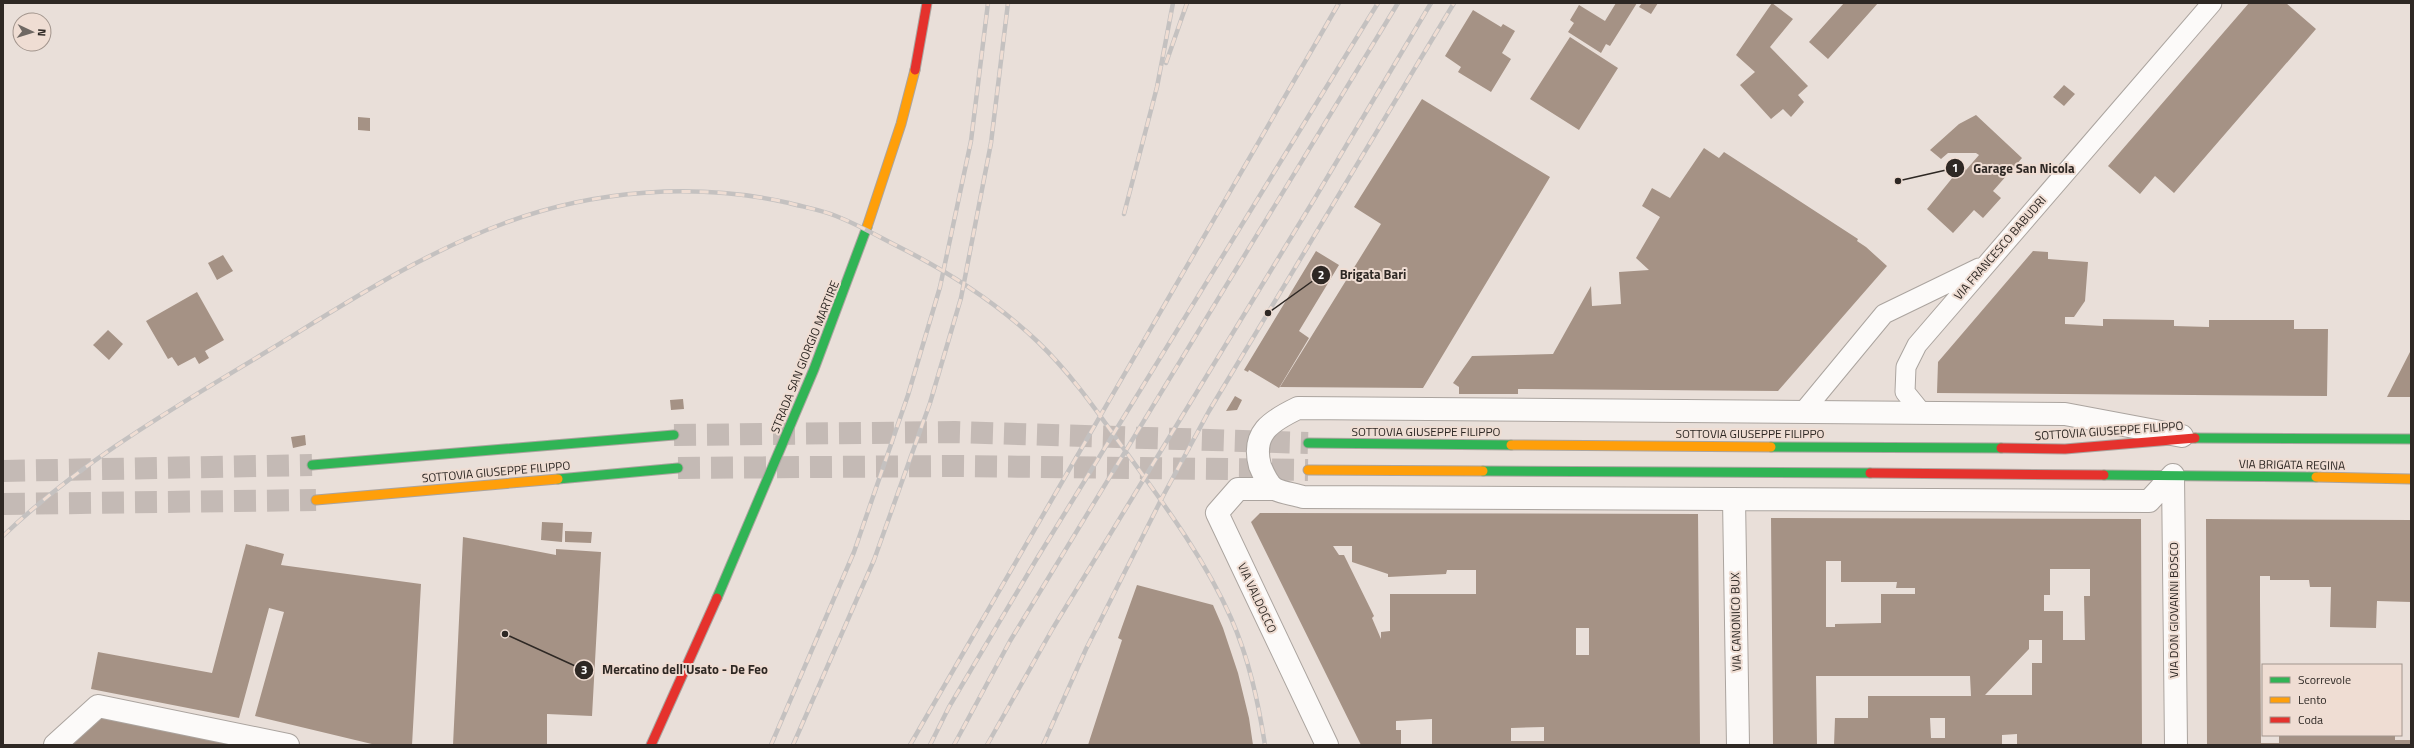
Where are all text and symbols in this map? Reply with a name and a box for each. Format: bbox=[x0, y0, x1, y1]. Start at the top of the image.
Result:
north arrow bbox=[12, 12, 52, 52]
text: N bbox=[34, 28, 50, 37]
callout: Garage San Nicola bbox=[1945, 156, 2082, 181]
text: 1 bbox=[1952, 158, 1958, 177]
text: Garage San Nicola bbox=[1973, 158, 2075, 178]
street label: VIA FRANCESCO BABUDRI bbox=[1949, 191, 2050, 304]
callout: Brigata Bari bbox=[1311, 262, 1414, 287]
text: Brigata Bari bbox=[1340, 264, 1406, 284]
text: 2 bbox=[1318, 265, 1324, 284]
street label: STRADA SAN GIORGIO MARTIRE bbox=[765, 277, 844, 436]
street label: SOTTOVIA GIUSEPPE FILIPPO bbox=[2034, 416, 2184, 445]
street label: SOTTOVIA GIUSEPPE FILIPPO bbox=[1352, 422, 1501, 441]
street label: SOTTOVIA GIUSEPPE FILIPPO bbox=[1676, 424, 1825, 443]
street label: VIA BRIGATA REGINA bbox=[2239, 454, 2345, 475]
street label: SOTTOVIA GIUSEPPE FILIPPO bbox=[421, 456, 571, 487]
street label: VIA DON GIOVANNI BOSCO bbox=[2164, 542, 2183, 678]
street label: VIA VALDOCCO bbox=[1233, 559, 1282, 636]
street label: VIA CANONICO BUX bbox=[1725, 572, 1746, 672]
callout: Mercatino dell'Usato - De Feo bbox=[574, 657, 775, 682]
text: Mercatino dell'Usato - De Feo bbox=[602, 659, 768, 679]
text: 3 bbox=[581, 660, 587, 679]
legend bbox=[2262, 664, 2402, 736]
text: Scorrevole bbox=[2298, 670, 2351, 689]
text: Lento bbox=[2298, 690, 2327, 709]
text: Coda bbox=[2298, 710, 2323, 729]

